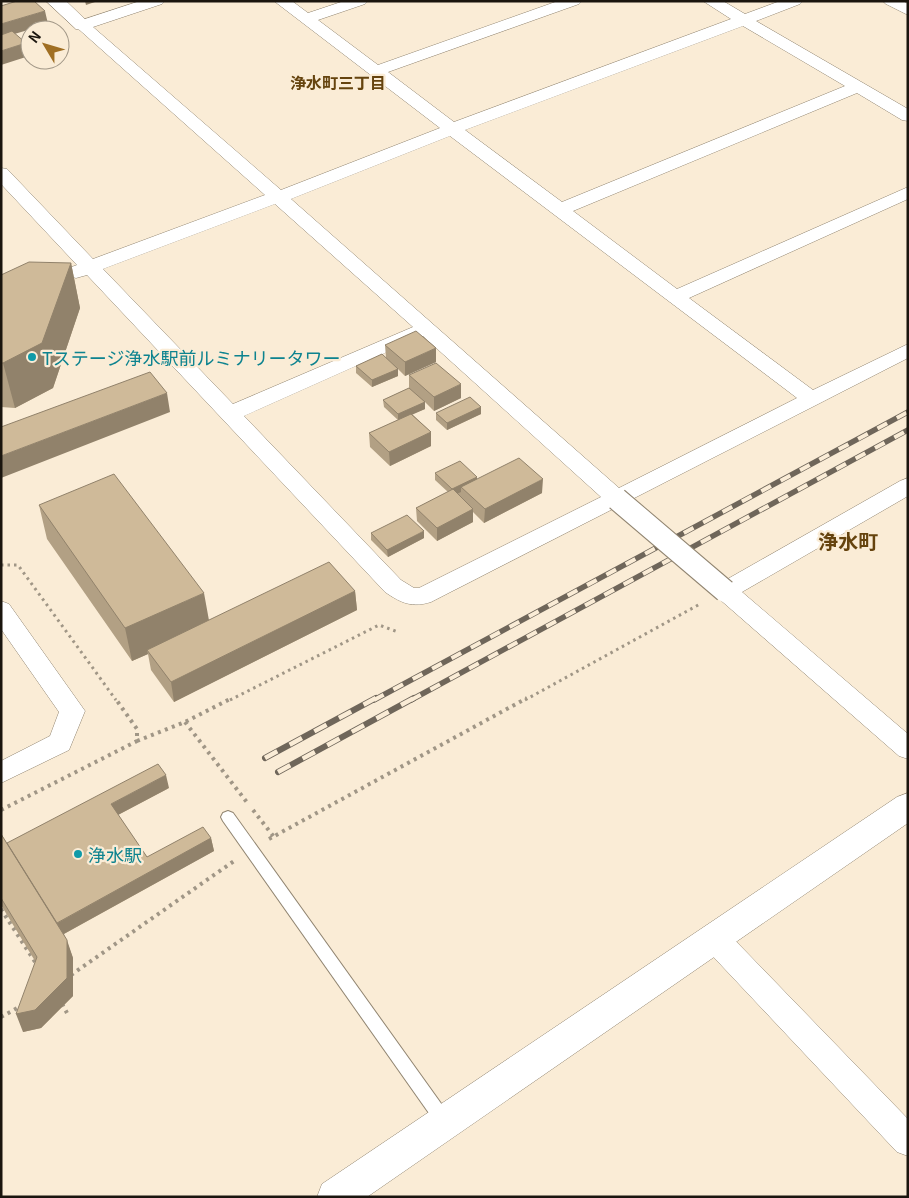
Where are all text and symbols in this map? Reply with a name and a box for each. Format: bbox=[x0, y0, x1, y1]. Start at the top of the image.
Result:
north arrow bbox=[20, 20, 70, 70]
text: N bbox=[23, 26, 45, 47]
district label: 浄水町三丁目 bbox=[290, 70, 386, 94]
place label: Tステージ浄水駅前ルミナリータワー bbox=[42, 344, 340, 370]
marker: Tステージ浄水駅前ルミナリータワー bbox=[26, 351, 38, 363]
district label: 浄水町 bbox=[818, 526, 878, 555]
place label: 浄水駅 bbox=[88, 841, 142, 867]
marker: 浄水駅 bbox=[72, 848, 84, 860]

